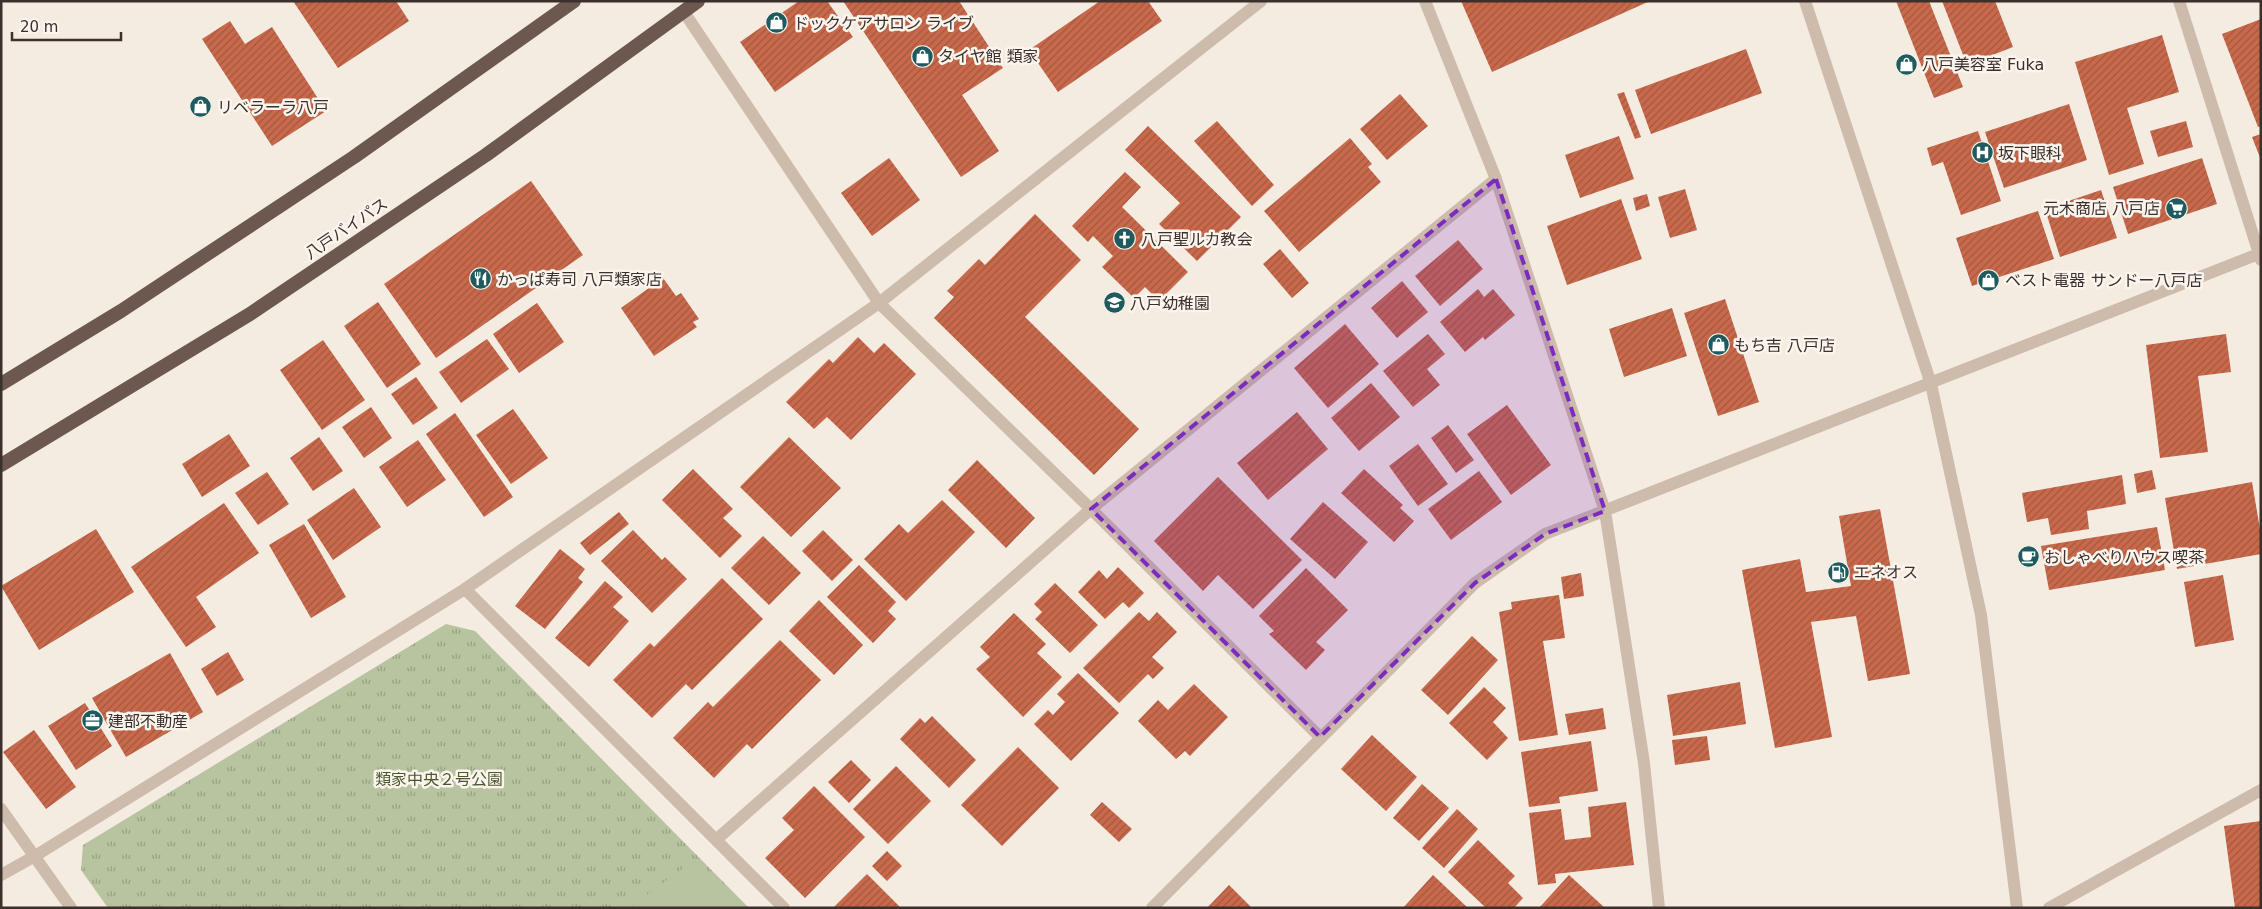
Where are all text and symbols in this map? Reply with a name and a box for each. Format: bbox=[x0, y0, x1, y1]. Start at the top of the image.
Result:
scale bar bbox=[12, 10, 121, 42]
shop icon: ドックケアサロン ライブ bbox=[765, 11, 789, 35]
place label: ドックケアサロン ライブ bbox=[793, 14, 974, 33]
text: 20 m bbox=[20, 18, 58, 36]
shop icon: タイヤ館 類家 bbox=[910, 44, 934, 68]
place label: タイヤ館 類家 bbox=[938, 47, 1039, 66]
shop icon: 八戸美容室 Fuka bbox=[1894, 52, 1918, 76]
place label: 八戸美容室 Fuka bbox=[1922, 55, 2044, 74]
shop icon: リベラーラ八戸 bbox=[189, 95, 213, 119]
place label: リベラーラ八戸 bbox=[217, 98, 329, 117]
hospital icon: 坂下眼科 bbox=[1970, 141, 1994, 165]
place label: 坂下眼科 bbox=[1998, 144, 2062, 163]
street label: 八戸バイパス bbox=[301, 194, 391, 263]
supermarket icon: 元木商店 八戸店 bbox=[2164, 196, 2188, 220]
place label: 元木商店 八戸店 bbox=[2043, 199, 2160, 218]
church icon: 八戸聖ルカ教会 bbox=[1113, 227, 1137, 251]
place label: 八戸聖ルカ教会 bbox=[1141, 230, 1253, 249]
restaurant icon: かっぱ寿司 八戸類家店 bbox=[469, 267, 493, 291]
shop icon: ベスト電器 サンドー八戸店 bbox=[1977, 268, 2001, 292]
place label: かっぱ寿司 八戸類家店 bbox=[497, 270, 662, 289]
place label: ベスト電器 サンドー八戸店 bbox=[2005, 271, 2202, 290]
school or university icon: 八戸幼稚園 bbox=[1102, 291, 1126, 315]
place label: 八戸幼稚園 bbox=[1130, 294, 1210, 313]
shop icon: もち吉 八戸店 bbox=[1706, 333, 1730, 357]
place label: もち吉 八戸店 bbox=[1734, 336, 1835, 355]
cafe icon: おしゃべりハウス喫茶 bbox=[2016, 545, 2040, 569]
place label: おしゃべりハウス喫茶 bbox=[2044, 548, 2204, 567]
fuel station icon: エネオス bbox=[1826, 560, 1850, 584]
place label: エネオス bbox=[1854, 563, 1918, 582]
office icon: 建部不動産 bbox=[80, 709, 104, 733]
place label: 建部不動産 bbox=[108, 712, 188, 731]
park label: 類家中央２号公園 bbox=[375, 770, 503, 789]

